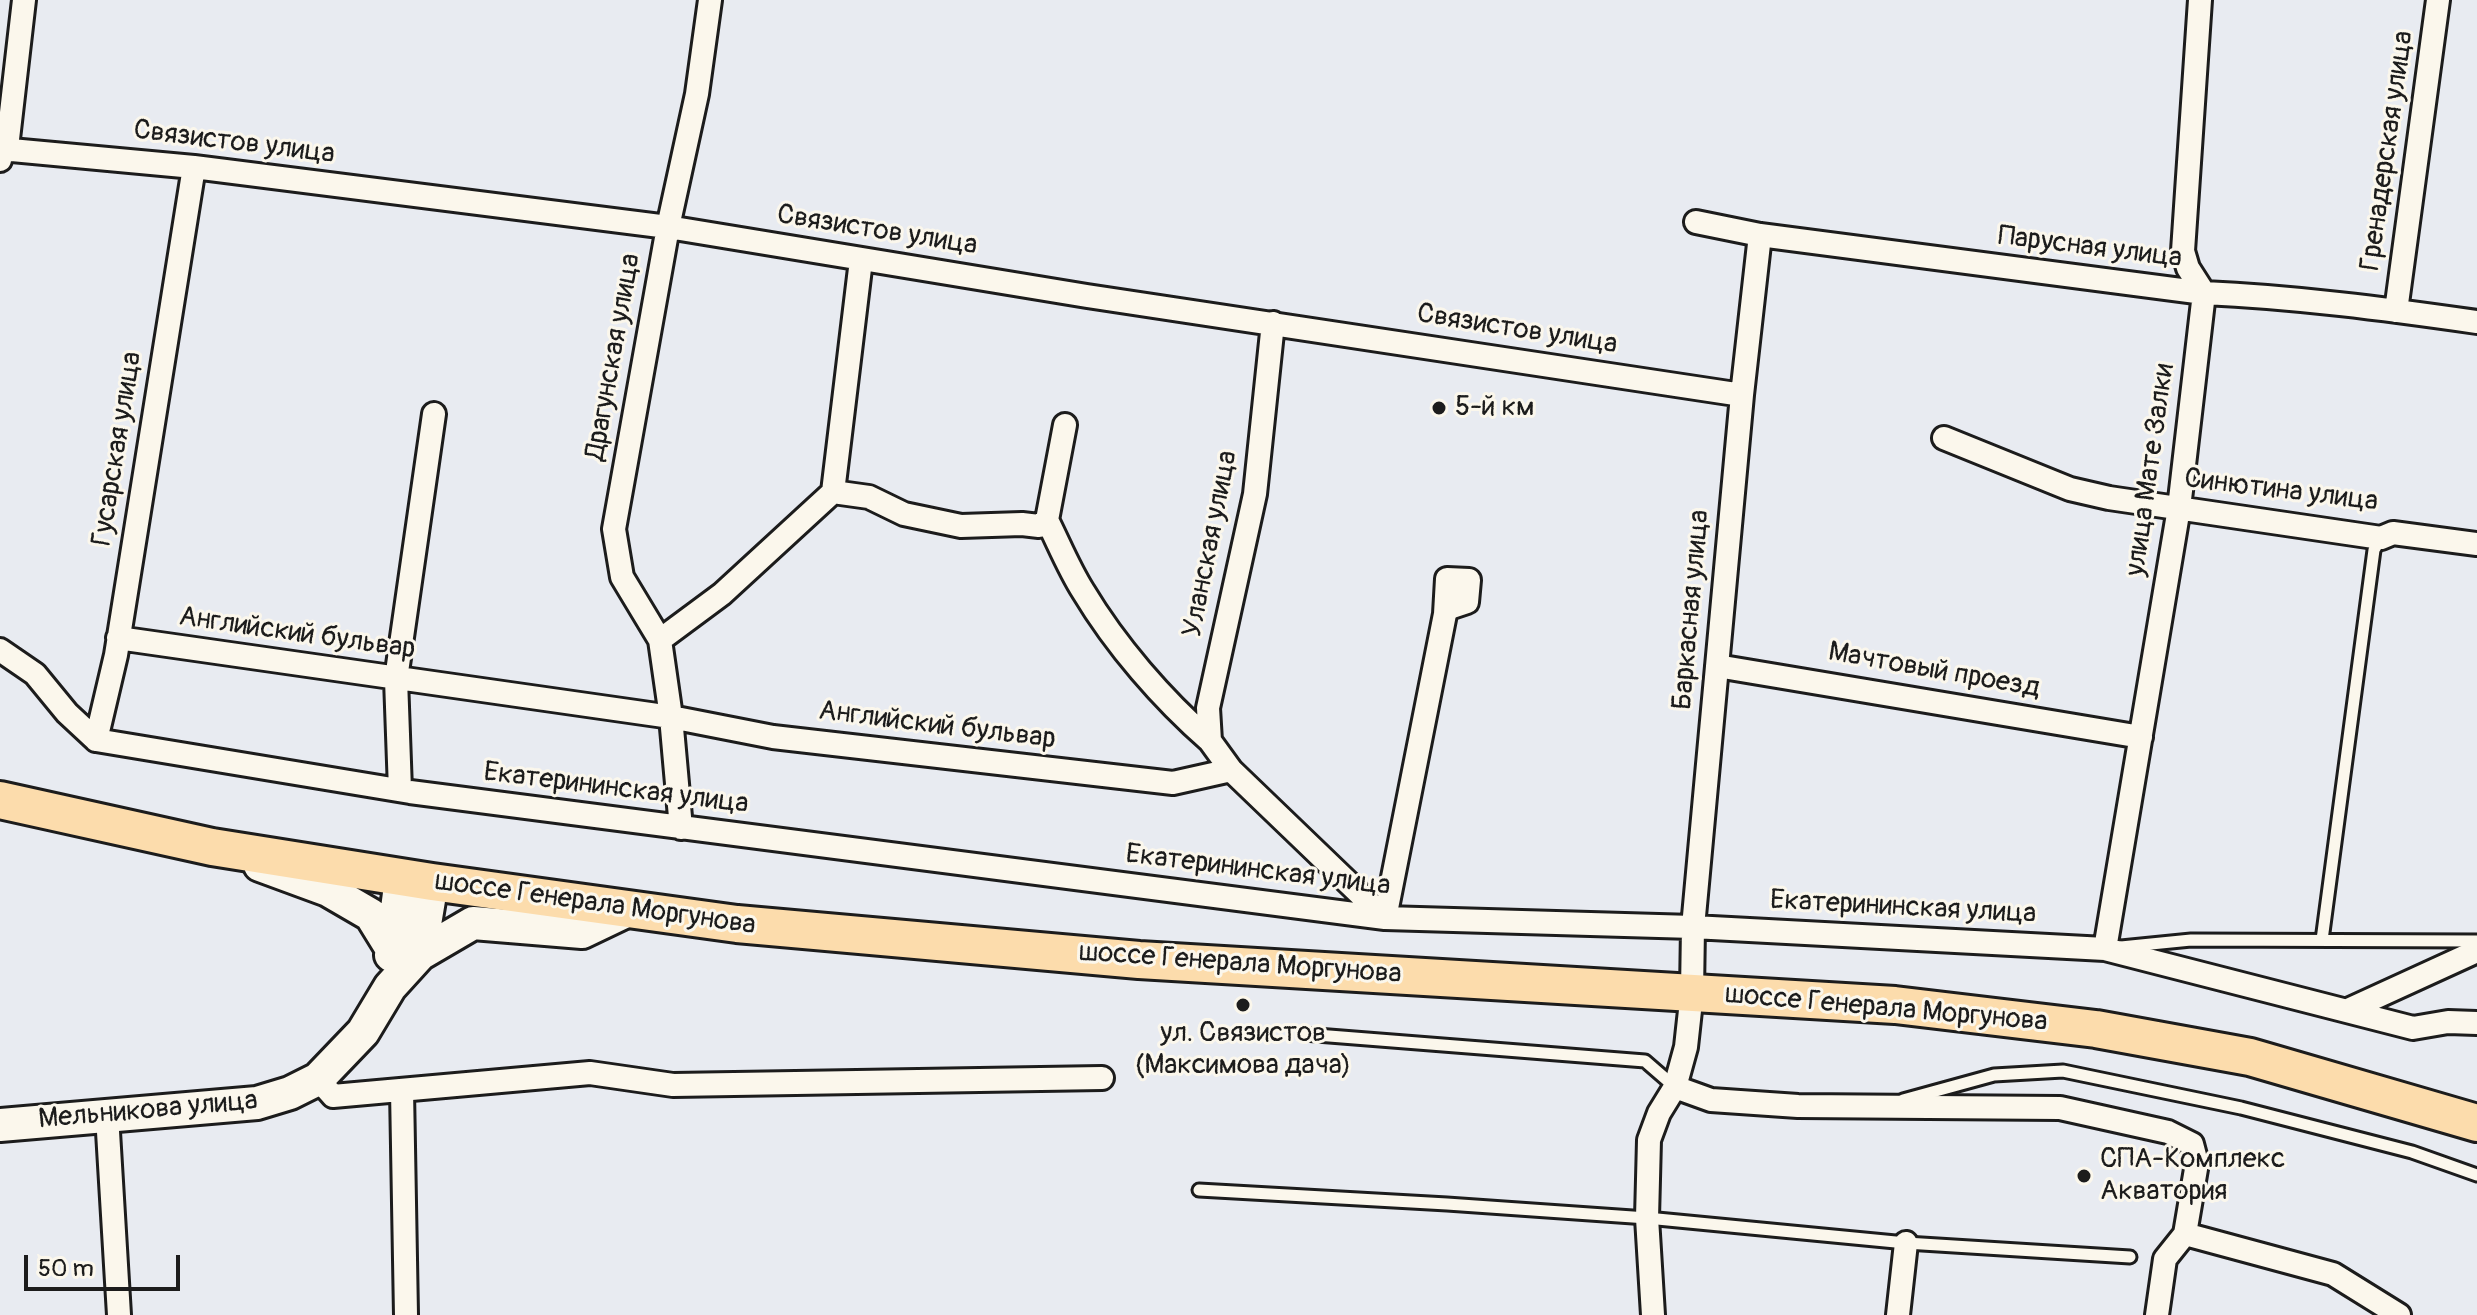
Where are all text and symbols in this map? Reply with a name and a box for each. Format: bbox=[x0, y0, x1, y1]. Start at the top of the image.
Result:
street label: Гренадерская улица bbox=[2355, 29, 2421, 273]
street label: Связистов улица bbox=[131, 114, 337, 172]
street label: Связистов улица bbox=[774, 199, 980, 263]
street label: Парусная улица bbox=[1996, 220, 2184, 276]
street label: Драгунская улица bbox=[579, 251, 649, 463]
street label: Связистов улица bbox=[1414, 298, 1620, 362]
street label: Гусарская улица bbox=[86, 349, 150, 549]
street label: улица Мате Залки bbox=[2119, 362, 2183, 578]
place label: 5-й км bbox=[1455, 391, 1535, 425]
marker: 5-й км bbox=[1430, 399, 1448, 417]
street label: Уланская улица bbox=[1176, 448, 1246, 640]
street label: Синютина улица bbox=[2182, 462, 2380, 520]
street label: Баркасная улица bbox=[1667, 509, 1717, 711]
street label: Английский бульвар bbox=[177, 601, 417, 667]
street label: Мачтовый проезд bbox=[1826, 636, 2042, 706]
street label: Английский бульвар bbox=[817, 695, 1057, 757]
street label: Екатерининская улица bbox=[482, 756, 750, 822]
street label: Екатерининская улица bbox=[1124, 838, 1392, 904]
street label: шоссе Генерала Моргунова bbox=[432, 865, 758, 943]
street label: Екатерининская улица bbox=[1769, 884, 2037, 932]
street label: шоссе Генерала Моргунова bbox=[1077, 936, 1403, 992]
street label: шоссе Генерала Моргунова bbox=[1723, 978, 2049, 1040]
marker: ул. Связистов (Максимова дача) bbox=[1234, 996, 1252, 1014]
place label: ул. Связистов (Максимова дача) bbox=[1135, 1017, 1351, 1083]
street label: Мельникова улица bbox=[37, 1085, 259, 1137]
place label: СПА-Комплекс Акватория bbox=[2100, 1143, 2285, 1209]
marker: СПА-Комплекс Акватория bbox=[2075, 1167, 2093, 1185]
scale bar bbox=[28, 1239, 184, 1289]
text: 50 m bbox=[38, 1254, 94, 1283]

